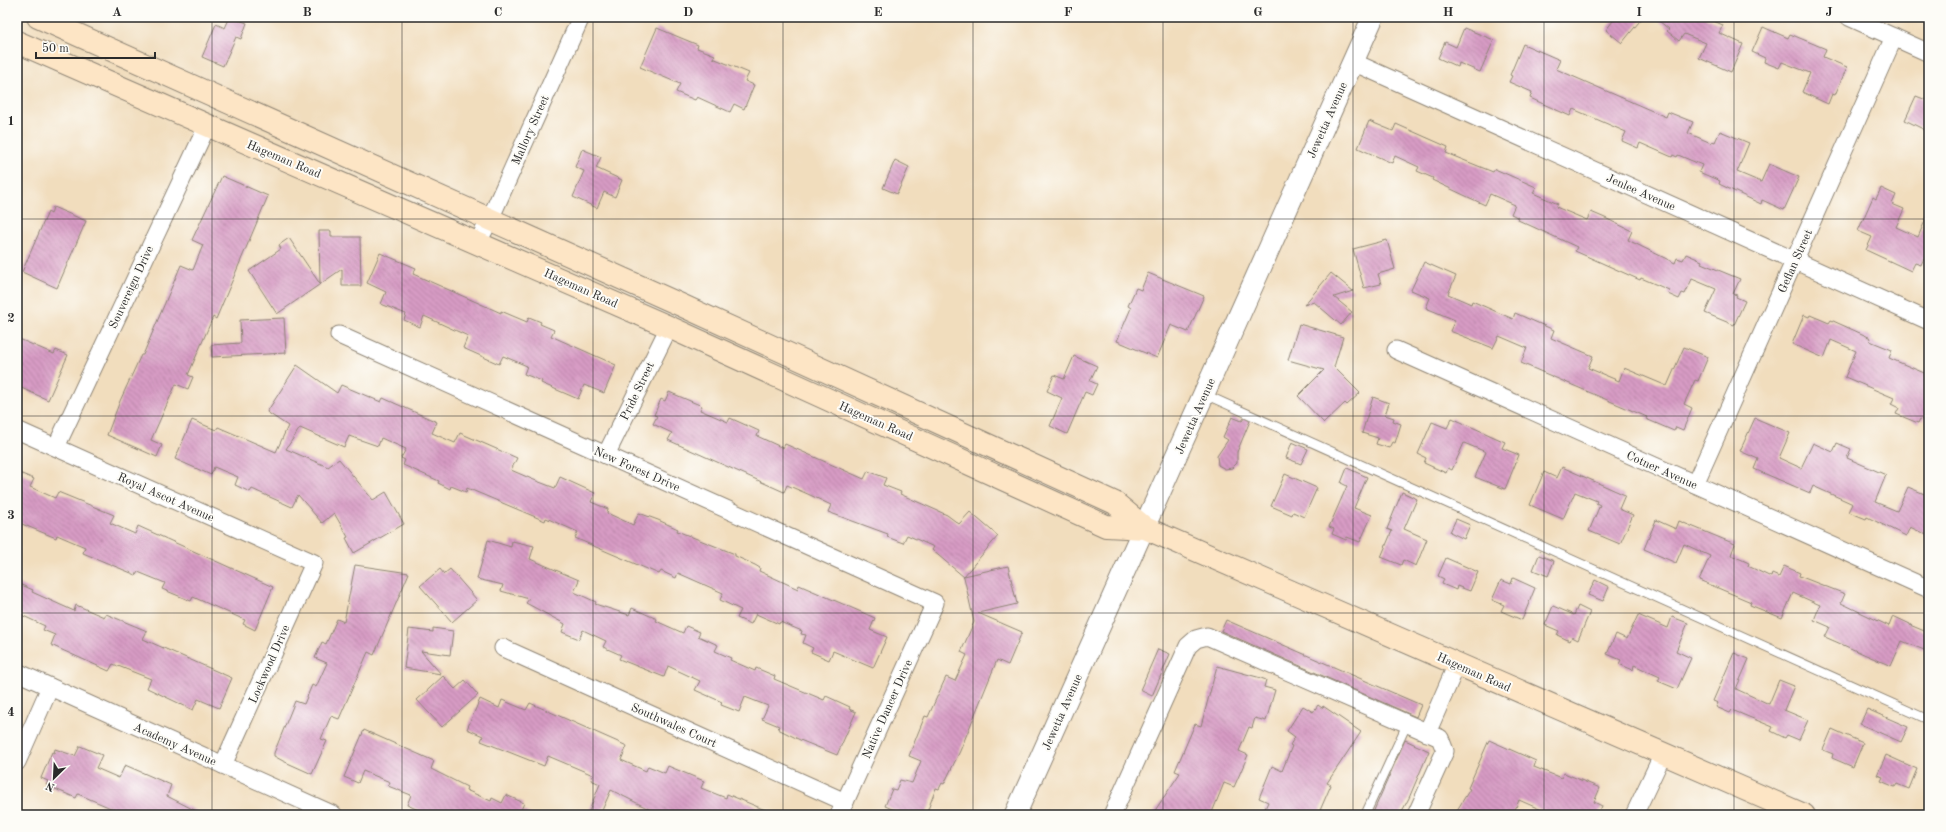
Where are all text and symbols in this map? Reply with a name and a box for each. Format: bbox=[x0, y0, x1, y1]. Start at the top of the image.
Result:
text: A bbox=[112, 6, 122, 19]
text: B bbox=[302, 6, 312, 19]
text: C bbox=[494, 6, 502, 19]
text: D bbox=[683, 6, 693, 19]
text: E bbox=[874, 6, 883, 19]
text: F bbox=[1064, 6, 1073, 19]
text: G bbox=[1253, 6, 1263, 19]
text: H bbox=[1443, 6, 1454, 19]
text: I bbox=[1636, 6, 1642, 19]
text: J bbox=[1825, 6, 1833, 19]
scale bar bbox=[36, 34, 155, 60]
text: 50 m bbox=[42, 42, 69, 55]
street label: Jewetta Avenue bbox=[1306, 80, 1350, 160]
street label: Mallory Street bbox=[510, 94, 552, 167]
text: 1 bbox=[7, 115, 15, 128]
street label: Hageman Road bbox=[245, 139, 323, 181]
street label: Jenlee Avenue bbox=[1604, 172, 1677, 214]
street label: Geflan Street bbox=[1777, 228, 1815, 295]
street label: Souvereign Drive bbox=[107, 244, 157, 331]
street label: Hageman Road bbox=[542, 267, 619, 311]
text: 2 bbox=[7, 312, 15, 325]
street label: Pride Street bbox=[619, 360, 657, 422]
street label: Jewetta Avenue bbox=[1174, 376, 1218, 456]
street label: Hageman Road bbox=[837, 400, 914, 444]
street label: New Forest Drive bbox=[592, 446, 682, 494]
street label: Cotner Avenue bbox=[1624, 450, 1699, 492]
street label: Royal Ascot Avenue bbox=[116, 471, 216, 525]
text: 3 bbox=[7, 509, 15, 522]
street label: Lockwood Drive bbox=[247, 623, 293, 705]
street label: Hageman Road bbox=[1435, 651, 1512, 695]
street label: Native Dancer Drive bbox=[861, 658, 915, 761]
street label: Jewetta Avenue bbox=[1041, 672, 1085, 752]
street label: Southwales Court bbox=[629, 702, 718, 750]
text: 4 bbox=[7, 706, 15, 719]
street label: Academy Avenue bbox=[131, 721, 218, 769]
north arrow bbox=[34, 758, 74, 798]
text: N bbox=[44, 779, 57, 792]

